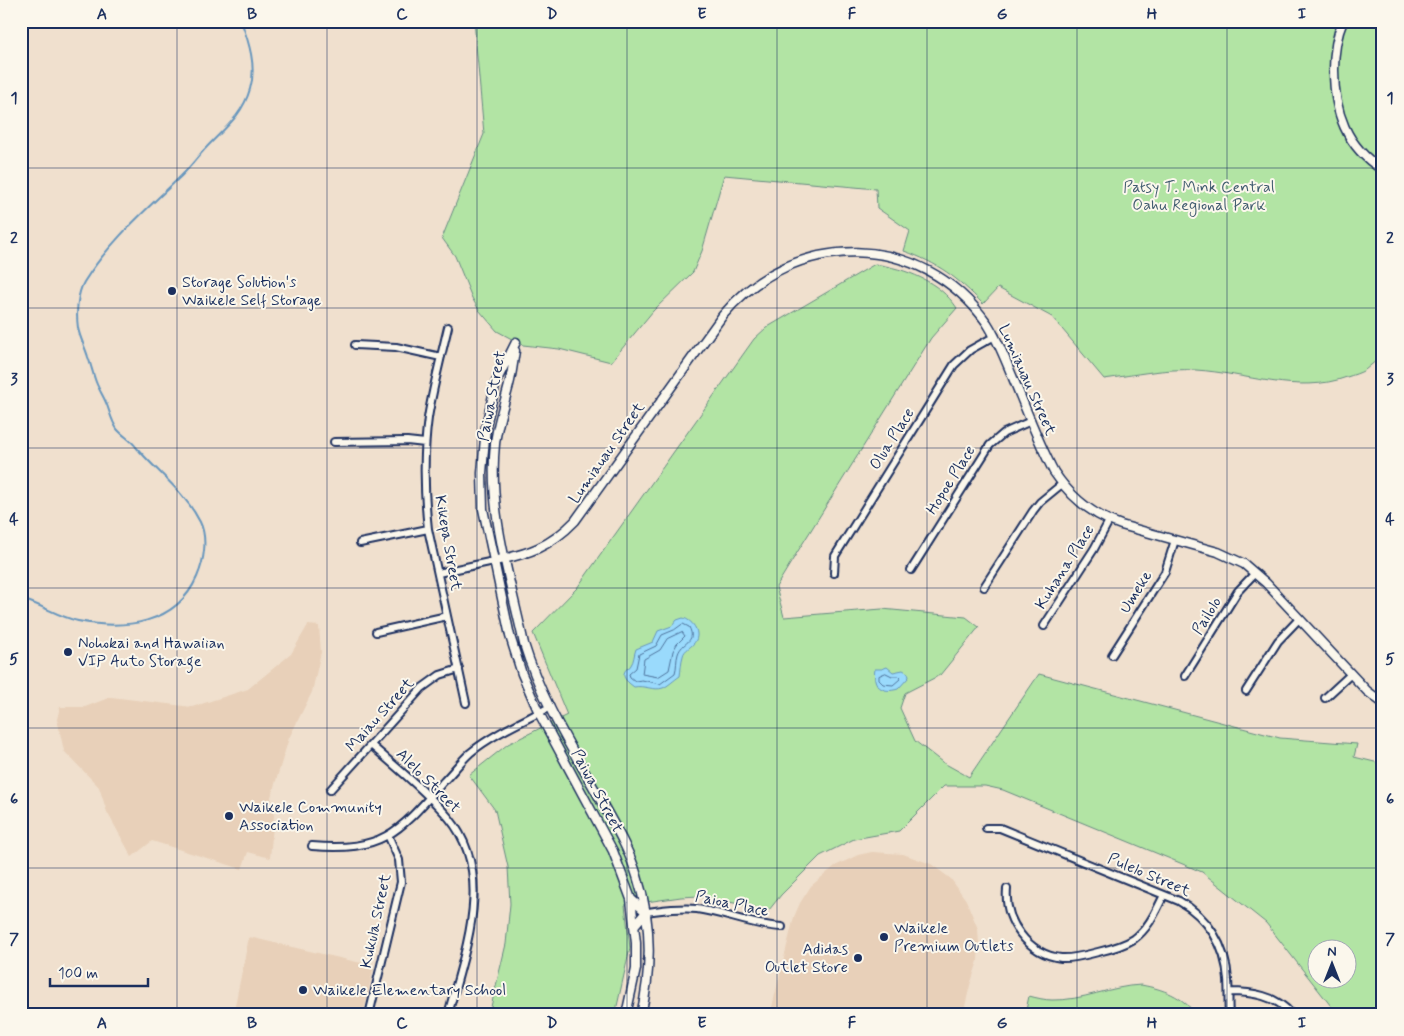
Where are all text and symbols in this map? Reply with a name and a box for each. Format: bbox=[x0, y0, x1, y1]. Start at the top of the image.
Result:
text: A bbox=[97, 4, 107, 25]
text: B bbox=[247, 4, 257, 25]
text: C bbox=[396, 4, 408, 25]
text: D bbox=[546, 4, 558, 25]
text: E bbox=[697, 4, 707, 25]
text: F bbox=[848, 4, 857, 25]
text: G bbox=[997, 4, 1008, 25]
text: H bbox=[1147, 4, 1158, 25]
text: I bbox=[1298, 4, 1307, 25]
text: 1 bbox=[10, 88, 18, 109]
text: 1 bbox=[1386, 88, 1394, 109]
park label: Patsy T. Mink Central Oahu Regional Park bbox=[1123, 177, 1275, 217]
text: 2 bbox=[10, 228, 18, 249]
text: 2 bbox=[1386, 228, 1394, 249]
place label: Storage Solution's Waikele Self Storage bbox=[182, 272, 322, 311]
marker: Storage Solution's Waikele Self Storage bbox=[166, 285, 178, 297]
street label: Lumiauau Street bbox=[993, 321, 1061, 439]
street label: Paiwa Street bbox=[473, 348, 511, 443]
text: 3 bbox=[10, 369, 18, 390]
text: 3 bbox=[1386, 369, 1394, 390]
street label: Lumiauau Street bbox=[564, 398, 650, 508]
street label: Olua Place bbox=[865, 404, 919, 474]
street label: Hopoe Place bbox=[921, 441, 981, 519]
street label: Kikepa Street bbox=[429, 494, 467, 593]
text: 4 bbox=[9, 509, 19, 530]
text: 4 bbox=[1385, 509, 1395, 530]
street label: Kuhana Place bbox=[1031, 521, 1099, 613]
street label: Umeke bbox=[1115, 566, 1158, 617]
street label: Pailolo bbox=[1187, 593, 1227, 639]
place label: Nohokai and Hawaiian VIP Auto Storage bbox=[78, 633, 224, 673]
marker: Nohokai and Hawaiian VIP Auto Storage bbox=[62, 646, 74, 658]
text: 5 bbox=[9, 649, 19, 670]
text: 5 bbox=[1385, 649, 1395, 670]
street label: Maiau Street bbox=[341, 673, 419, 757]
street label: Alelo Street bbox=[391, 744, 465, 818]
street label: Paiwa Street bbox=[566, 745, 628, 837]
text: 6 bbox=[10, 789, 18, 810]
text: 6 bbox=[1386, 789, 1394, 810]
place label: Waikele Community Association bbox=[239, 797, 382, 836]
marker: Waikele Community Association bbox=[223, 810, 235, 822]
street label: Pulelo Street bbox=[1104, 848, 1194, 902]
street label: Kukula Street bbox=[356, 871, 396, 970]
street label: Paioa Place bbox=[693, 886, 771, 922]
place label: Waikele Premium Outlets bbox=[894, 918, 1014, 957]
text: 7 bbox=[9, 929, 19, 950]
text: 7 bbox=[1385, 929, 1395, 950]
marker: Waikele Premium Outlets bbox=[878, 931, 890, 943]
north arrow bbox=[1306, 938, 1356, 988]
place label: Adidas Outlet Store bbox=[765, 939, 848, 978]
text: N bbox=[1327, 943, 1337, 961]
marker: Adidas Outlet Store bbox=[852, 952, 864, 964]
scale bar bbox=[50, 956, 148, 988]
text: 100 m bbox=[58, 964, 98, 984]
place label: Waikele Elementary School bbox=[313, 980, 506, 1001]
marker: Waikele Elementary School bbox=[297, 984, 309, 996]
text: A bbox=[97, 1013, 107, 1034]
text: B bbox=[247, 1013, 257, 1034]
text: C bbox=[396, 1013, 408, 1034]
text: D bbox=[546, 1013, 558, 1034]
text: E bbox=[697, 1013, 707, 1034]
text: F bbox=[848, 1013, 857, 1034]
text: G bbox=[997, 1013, 1008, 1034]
text: H bbox=[1147, 1013, 1158, 1034]
text: I bbox=[1298, 1013, 1307, 1034]

